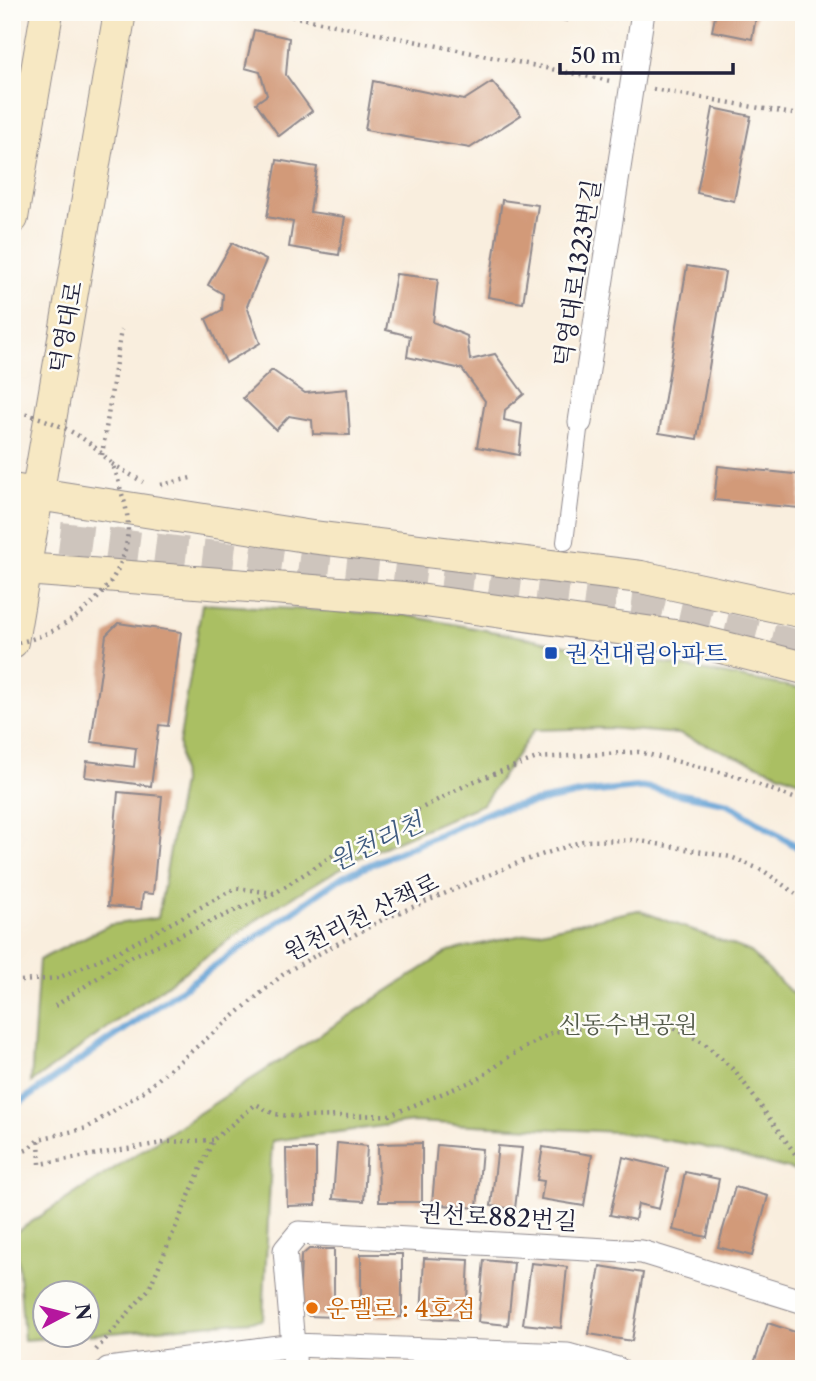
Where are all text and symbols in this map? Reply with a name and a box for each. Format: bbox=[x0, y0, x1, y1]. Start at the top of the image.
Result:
scale bar bbox=[560, 32, 734, 76]
text: 50 m bbox=[571, 43, 621, 68]
street label: 덕영대로1323번길 bbox=[548, 177, 606, 369]
street label: 덕영대로 bbox=[44, 279, 88, 375]
place label: 권선대림아파트 bbox=[565, 639, 727, 668]
marker: 권선대림아파트 bbox=[543, 645, 559, 661]
water label: 원천리천 bbox=[324, 805, 430, 878]
street label: 원천리천 산책로 bbox=[279, 867, 443, 967]
park label: 신동수변공원 bbox=[558, 1010, 698, 1039]
street label: 권선로882번길 bbox=[418, 1198, 578, 1236]
north arrow bbox=[32, 1280, 102, 1350]
place label: 운멜로 : 4호점 bbox=[326, 1294, 475, 1323]
marker: 운멜로 : 4호점 bbox=[304, 1300, 320, 1316]
text: N bbox=[70, 1302, 95, 1322]

